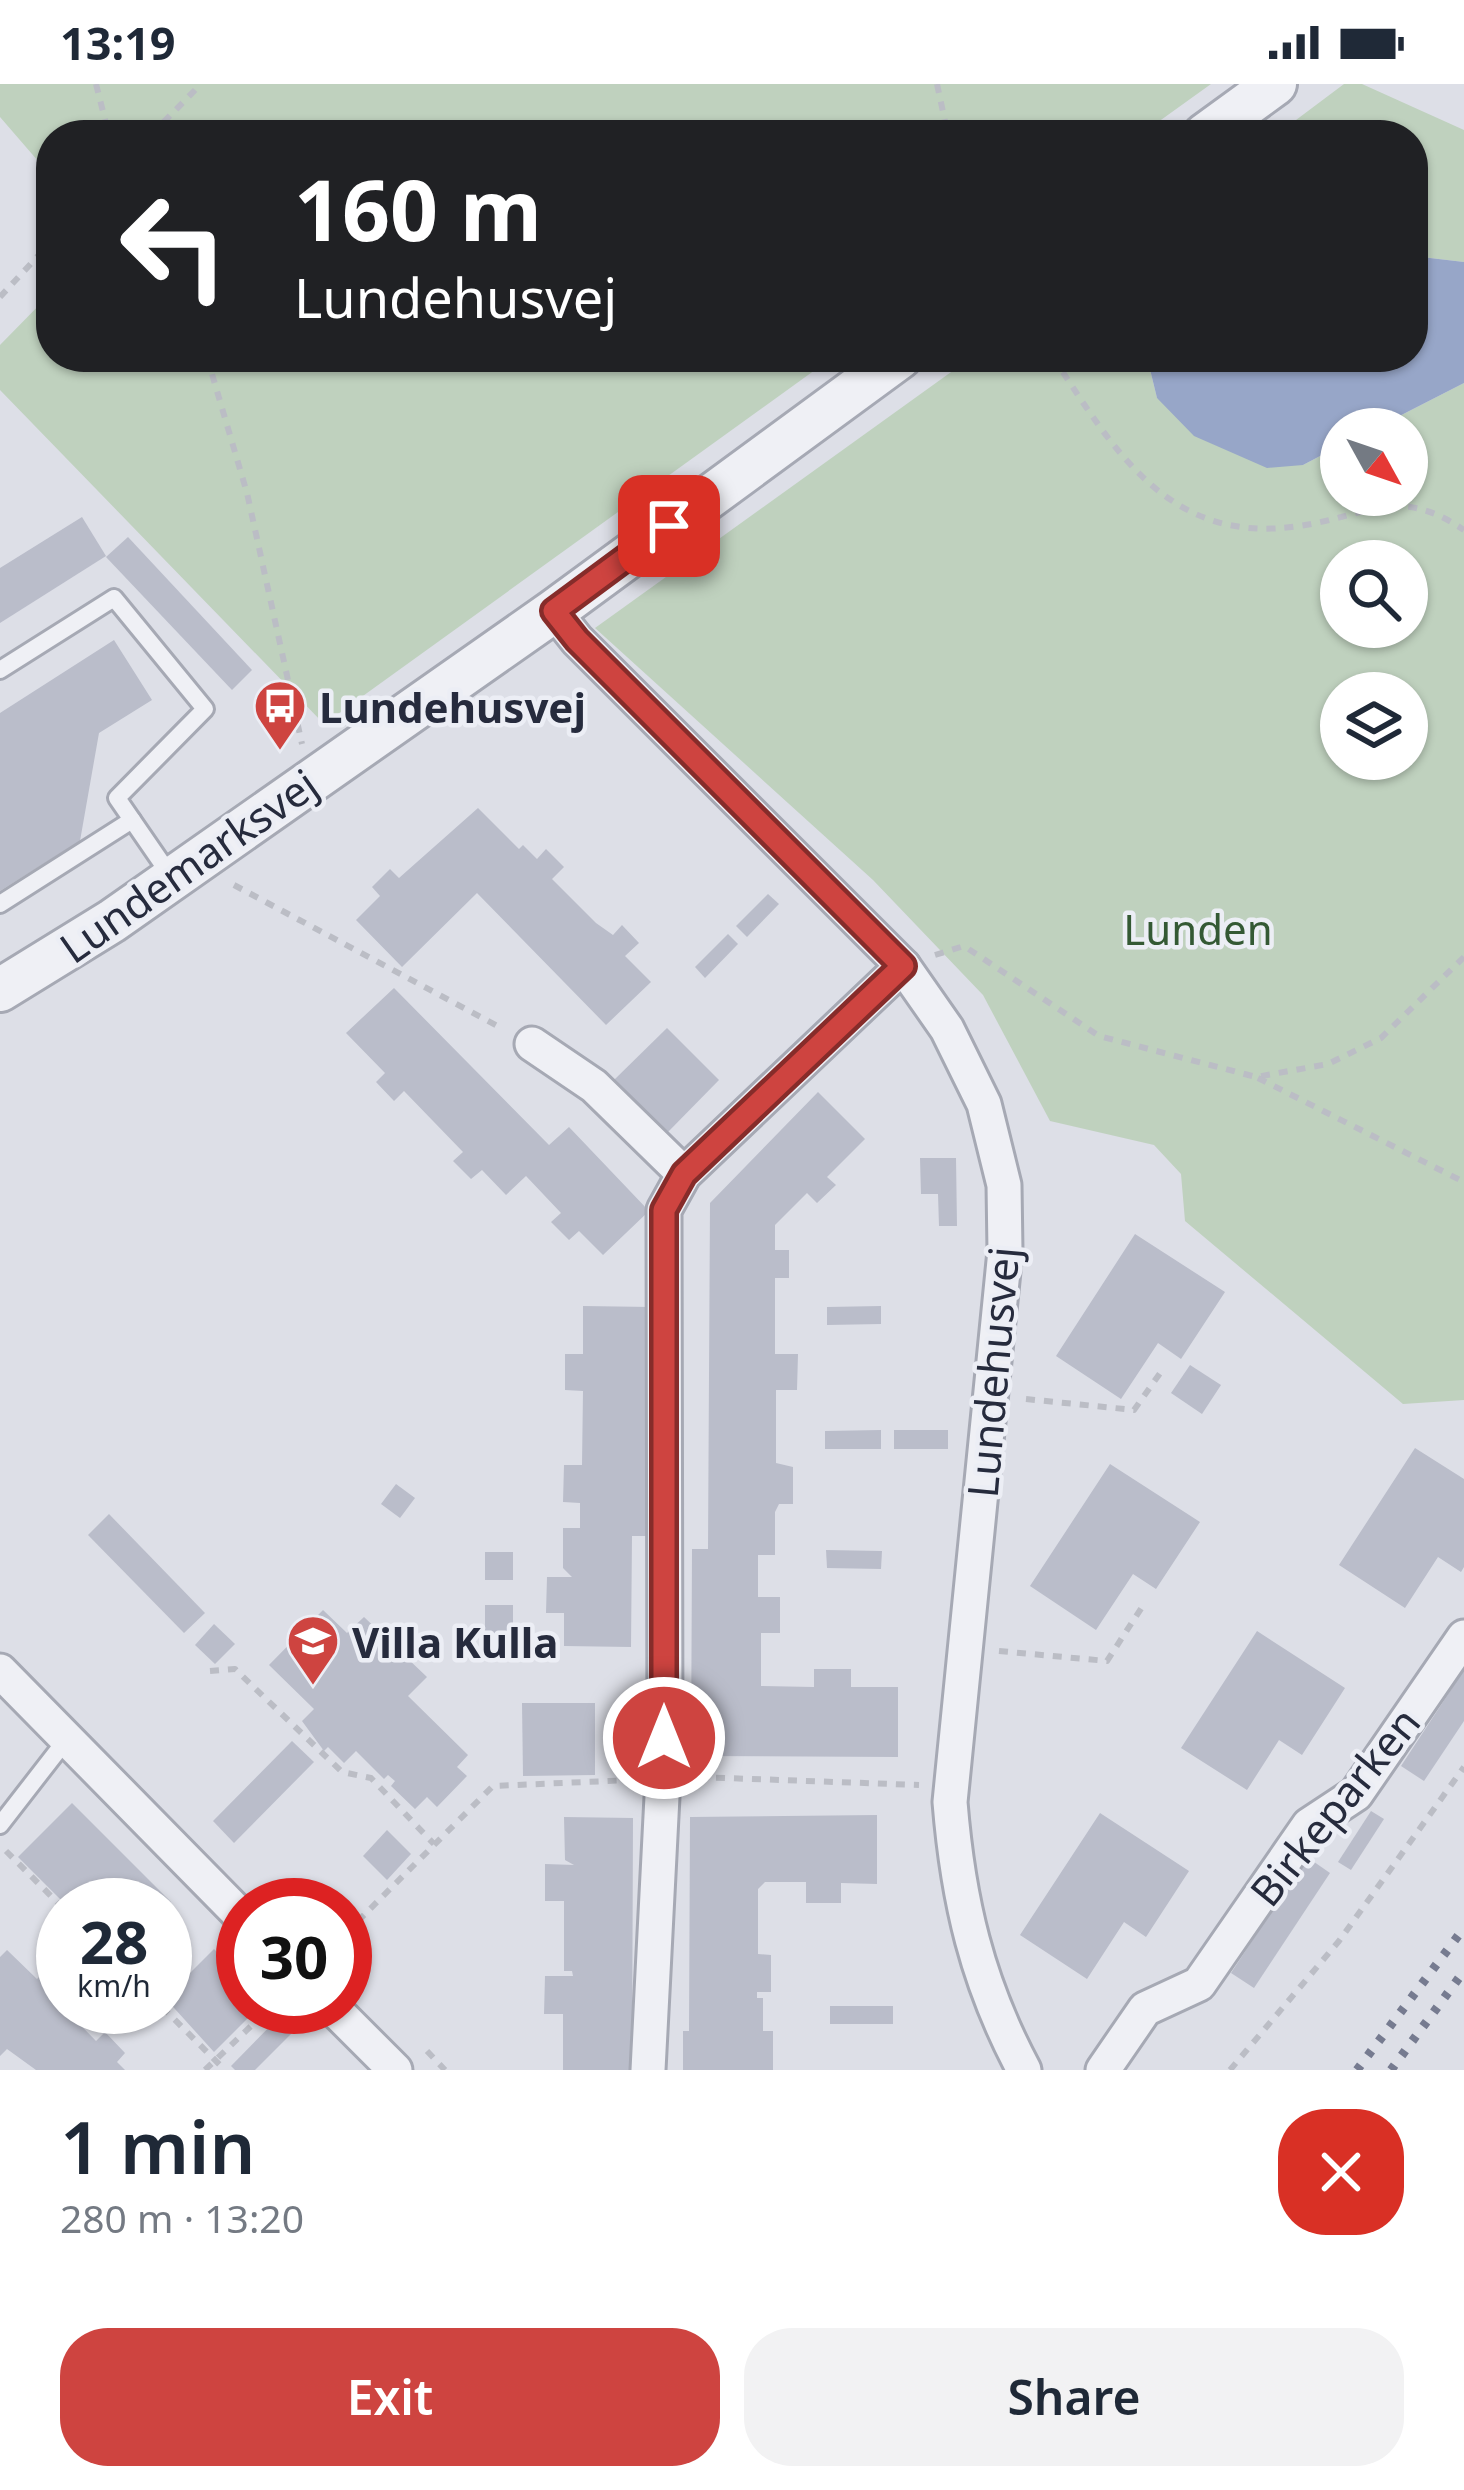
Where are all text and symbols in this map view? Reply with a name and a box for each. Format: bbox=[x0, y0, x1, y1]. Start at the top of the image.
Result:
text: 13:19 bbox=[60, 12, 176, 73]
text: 160 m bbox=[294, 151, 542, 266]
icon: left bbox=[96, 168, 252, 324]
text: Lundehusvej bbox=[294, 260, 617, 334]
north arrow bbox=[1320, 408, 1428, 516]
map controls bbox=[1320, 408, 1428, 780]
pin bbox=[618, 475, 720, 577]
icon: arrive bbox=[636, 493, 702, 559]
button: search bbox=[1320, 540, 1428, 648]
button: layers bbox=[1320, 672, 1428, 780]
bus stop icon: Lundehusvej bbox=[252, 678, 308, 752]
place label: Lundehusvej bbox=[319, 678, 586, 735]
street label: Lundemarksvej bbox=[48, 755, 328, 975]
park label: Lunden bbox=[1123, 900, 1273, 957]
street label: Lundehusvej bbox=[953, 1244, 1031, 1500]
school or university icon: Villa Kulla bbox=[285, 1613, 341, 1687]
place label: Villa Kulla bbox=[352, 1613, 558, 1670]
position arrow bbox=[601, 1675, 727, 1801]
street label: Birkeparken bbox=[1236, 1695, 1432, 1917]
speed limit sign: 30 bbox=[216, 1878, 372, 2034]
text: 28 bbox=[80, 1900, 148, 1982]
text: km/h bbox=[77, 1965, 151, 2006]
text: 1 min bbox=[60, 2097, 255, 2195]
button: close bbox=[1278, 2109, 1404, 2235]
text: 280 m · 13:20 bbox=[60, 2191, 304, 2244]
button: Exit bbox=[60, 2328, 720, 2466]
button: Share bbox=[744, 2328, 1404, 2466]

